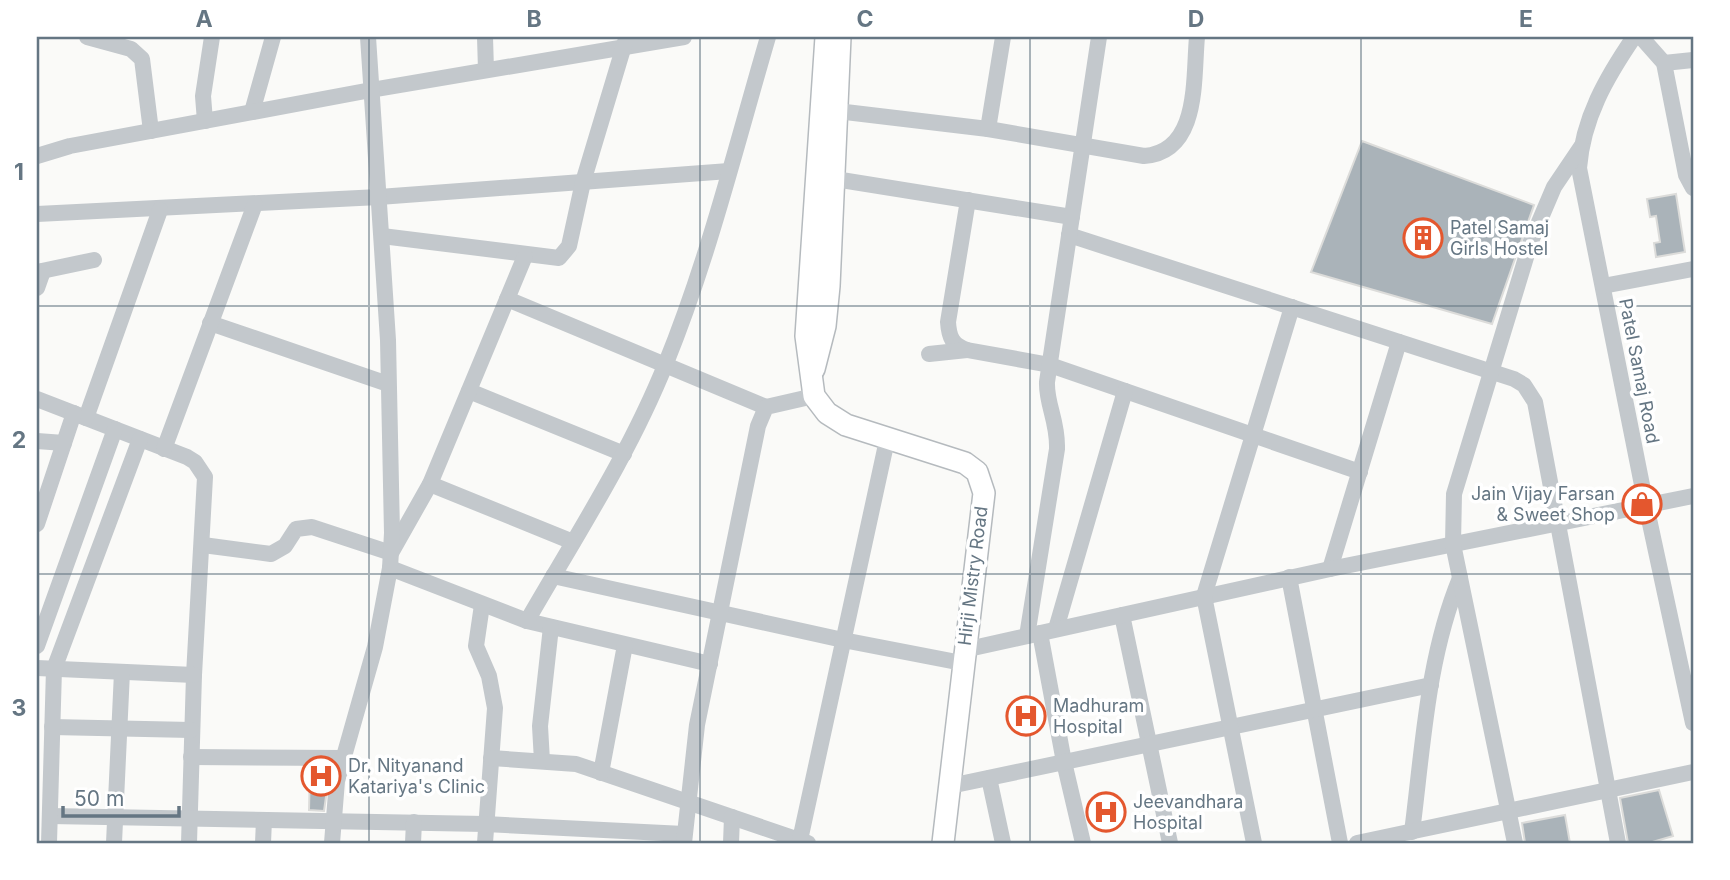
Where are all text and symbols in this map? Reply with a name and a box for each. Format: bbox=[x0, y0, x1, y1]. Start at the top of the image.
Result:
text: A bbox=[195, 5, 213, 33]
text: B bbox=[526, 5, 542, 33]
text: C bbox=[856, 5, 874, 33]
text: D bbox=[1188, 5, 1204, 33]
text: E bbox=[1519, 5, 1533, 33]
text: 1 bbox=[14, 158, 24, 186]
building icon: Patel Samaj Girls Hostel bbox=[1402, 217, 1444, 259]
place label: Patel Samaj Girls Hostel bbox=[1450, 217, 1549, 259]
street label: Patel Samaj Road bbox=[1615, 296, 1664, 445]
text: 2 bbox=[12, 426, 26, 454]
place label: Jain Vijay Farsan & Sweet Shop bbox=[1471, 483, 1615, 525]
shop icon: Jain Vijay Farsan & Sweet Shop bbox=[1621, 483, 1663, 525]
street label: Hirji Mistry Road bbox=[954, 505, 991, 647]
text: 3 bbox=[12, 694, 26, 722]
hospital icon: Madhuram Hospital bbox=[1005, 695, 1047, 737]
place label: Madhuram Hospital bbox=[1053, 695, 1144, 737]
hospital icon: Dr. Nityanand Katariya's Clinic bbox=[300, 755, 342, 797]
place label: Dr. Nityanand Katariya's Clinic bbox=[348, 755, 485, 797]
scale bar bbox=[63, 775, 178, 819]
text: 50 m bbox=[74, 786, 124, 811]
hospital icon: Jeevandhara Hospital bbox=[1085, 791, 1127, 833]
place label: Jeevandhara Hospital bbox=[1133, 791, 1243, 833]

